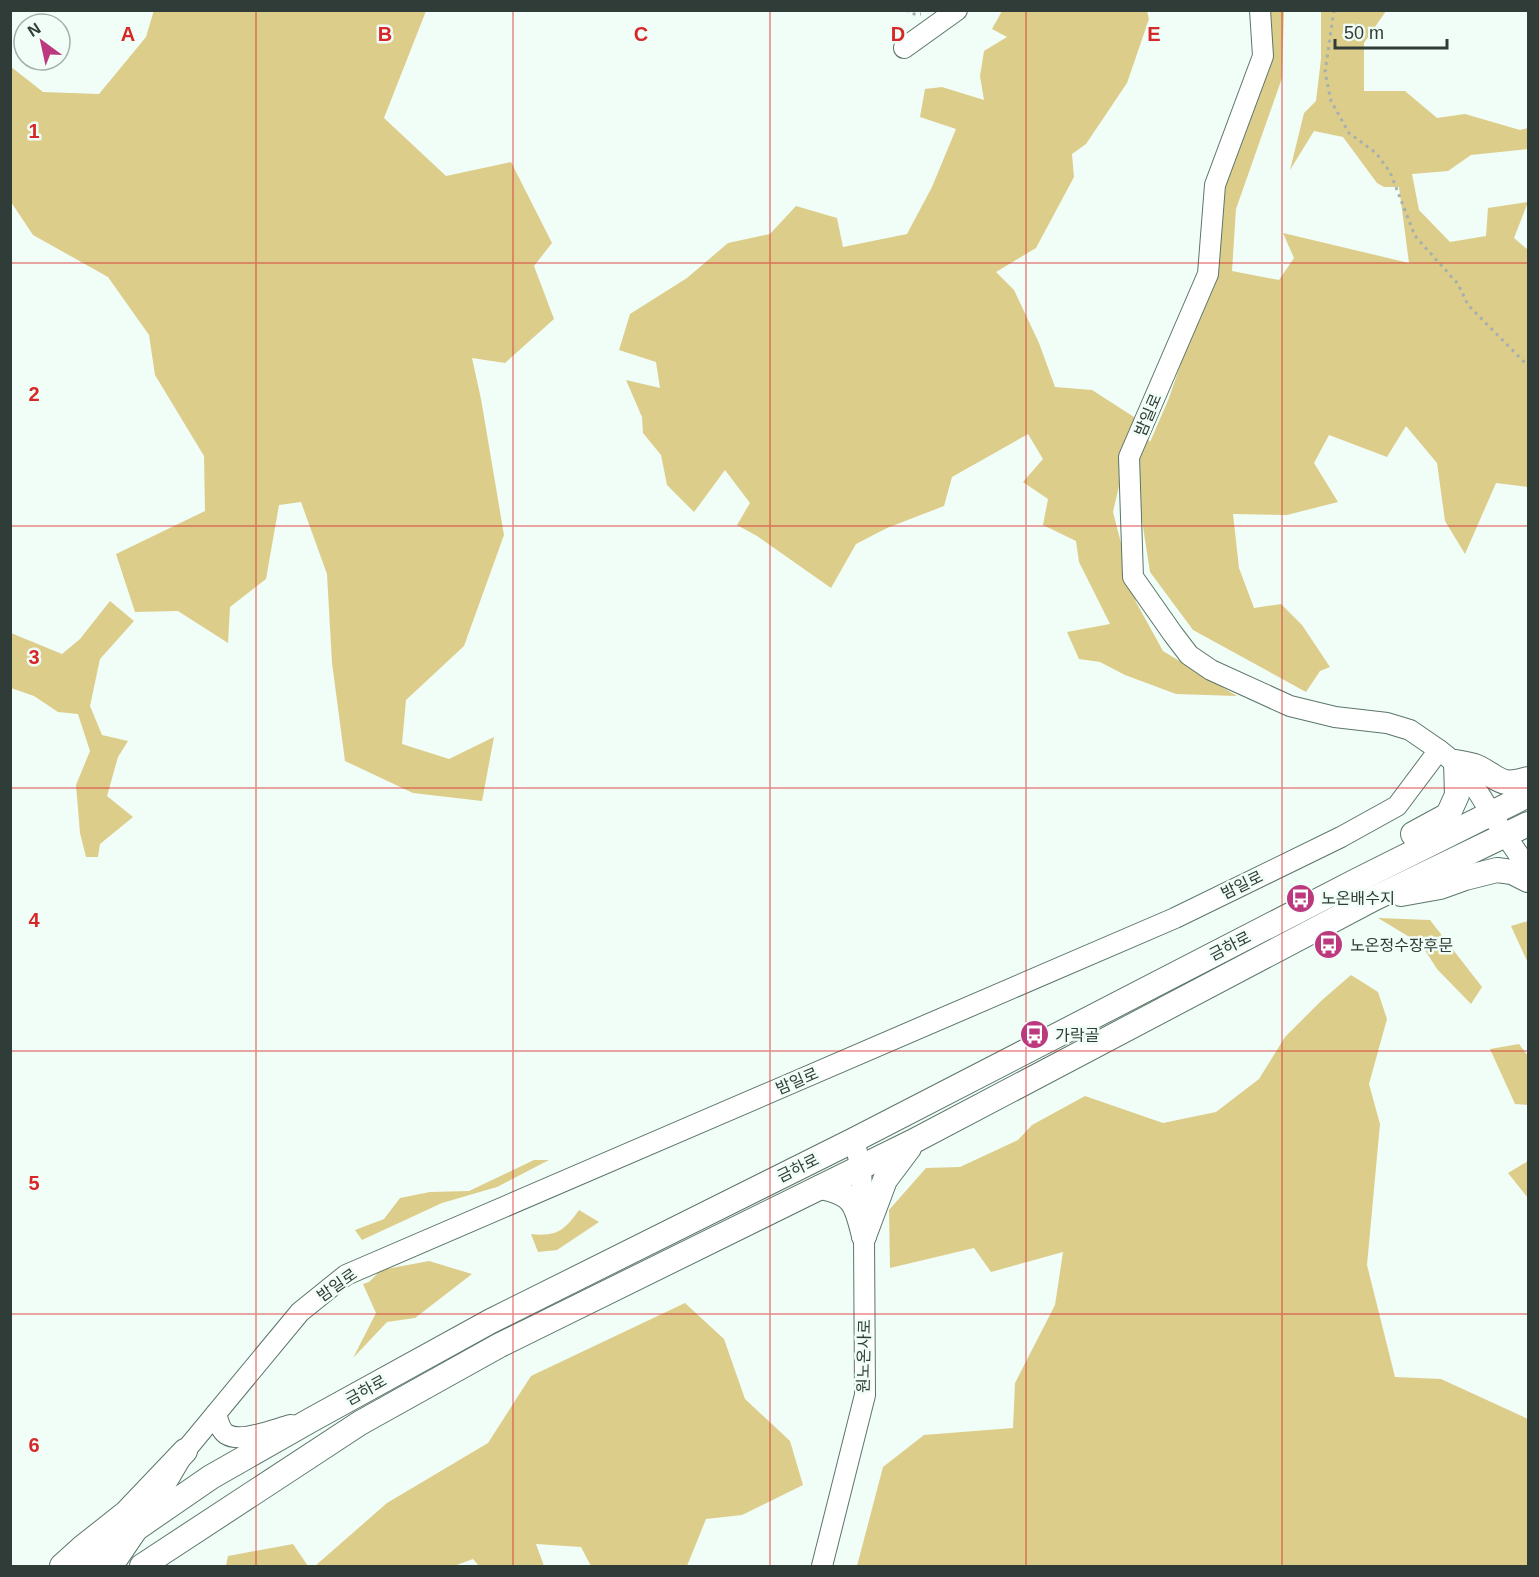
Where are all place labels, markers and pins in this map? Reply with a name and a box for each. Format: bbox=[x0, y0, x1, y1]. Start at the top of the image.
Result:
bus stop icon: 노온배수지 bbox=[1284, 882, 1316, 914]
place label: 노온배수지 bbox=[1321, 890, 1395, 907]
bus stop icon: 노온정수장후문 bbox=[1313, 929, 1345, 961]
place label: 노온정수장후문 bbox=[1350, 937, 1453, 954]
bus stop icon: 가락골 bbox=[1018, 1019, 1050, 1051]
place label: 가락골 bbox=[1055, 1027, 1099, 1044]

